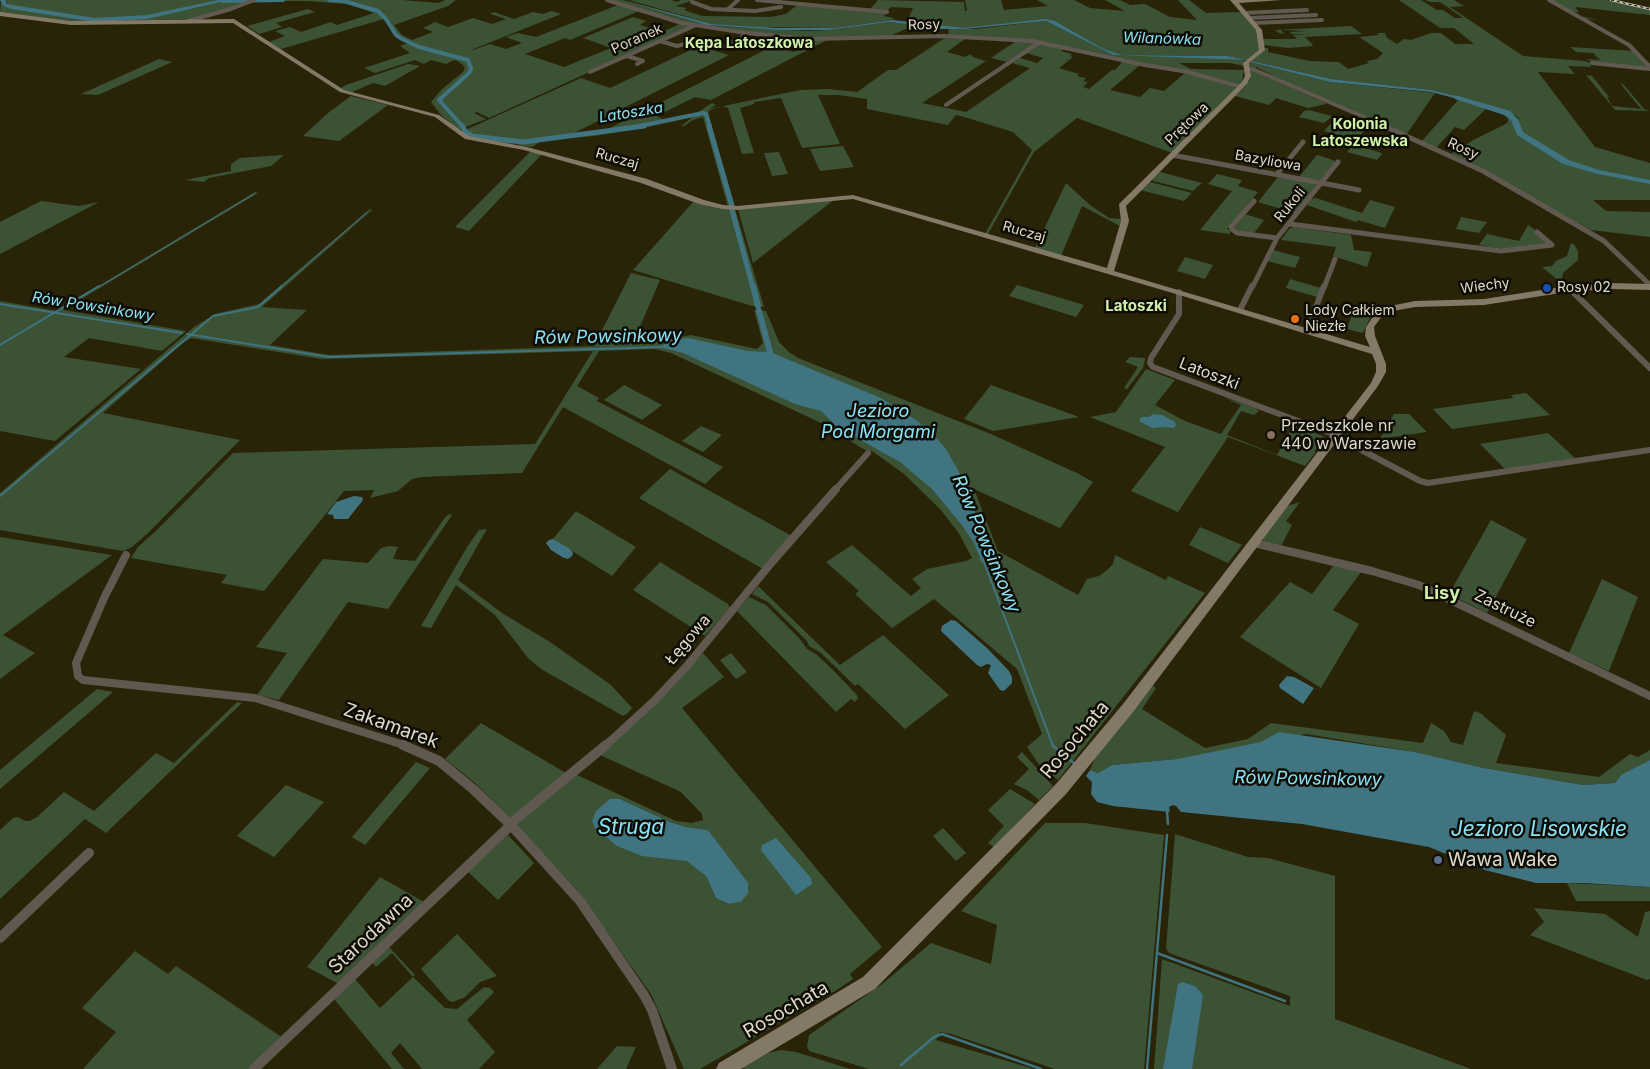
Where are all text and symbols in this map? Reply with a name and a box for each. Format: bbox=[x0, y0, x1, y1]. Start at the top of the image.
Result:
street label: Rosy bbox=[907, 16, 941, 34]
street label: Poranek bbox=[609, 20, 665, 58]
water label: Wilanówka bbox=[1123, 29, 1201, 49]
district label: Kępa Latoszkowa bbox=[685, 34, 813, 52]
water label: Latoszka bbox=[598, 99, 664, 127]
street label: Prętowa bbox=[1162, 99, 1212, 149]
district label: Kolonia Latoszewska bbox=[1312, 115, 1408, 150]
street label: Rosy bbox=[1445, 135, 1481, 163]
street label: Ruczaj bbox=[594, 145, 640, 173]
street label: Bazyliowa bbox=[1234, 147, 1302, 175]
street label: Rukoli bbox=[1271, 184, 1309, 226]
street label: Ruczaj bbox=[1001, 218, 1047, 246]
street label: Wiechy bbox=[1460, 275, 1510, 297]
place label: Rosy 02 bbox=[1557, 280, 1611, 296]
marker: Rosy 02 bbox=[1541, 282, 1553, 294]
water label: Rów Powsinkowy bbox=[31, 288, 155, 326]
district label: Latoszki bbox=[1105, 297, 1167, 315]
place label: Lody Całkiem Niezłe bbox=[1305, 303, 1395, 336]
marker: Lody Całkiem Niezłe bbox=[1289, 313, 1301, 325]
water label: Rów Powsinkowy bbox=[534, 325, 682, 349]
street label: Latoszki bbox=[1176, 354, 1242, 394]
water label: Jezioro Pod Morgami bbox=[821, 401, 935, 444]
place label: Przedszkole nr 440 w Warszawie bbox=[1281, 416, 1416, 454]
marker: Przedszkole nr 440 w Warszawie bbox=[1265, 429, 1277, 441]
water label: Rów Powsinkowy bbox=[947, 472, 1025, 616]
district label: Lisy bbox=[1424, 583, 1460, 605]
street label: Zastruże bbox=[1471, 586, 1539, 632]
street label: Łęgowa bbox=[661, 611, 715, 669]
street label: Rosochata bbox=[1036, 696, 1114, 784]
street label: Zakamarek bbox=[340, 698, 442, 754]
water label: Rów Powsinkowy bbox=[1234, 767, 1382, 791]
water label: Struga bbox=[598, 815, 664, 841]
water label: Jezioro Lisowskie bbox=[1451, 817, 1627, 843]
place label: Wawa Wake bbox=[1448, 849, 1557, 871]
marker: Wawa Wake bbox=[1432, 854, 1444, 866]
street label: Starodawna bbox=[324, 889, 418, 979]
street label: Rosochata bbox=[739, 977, 833, 1043]

